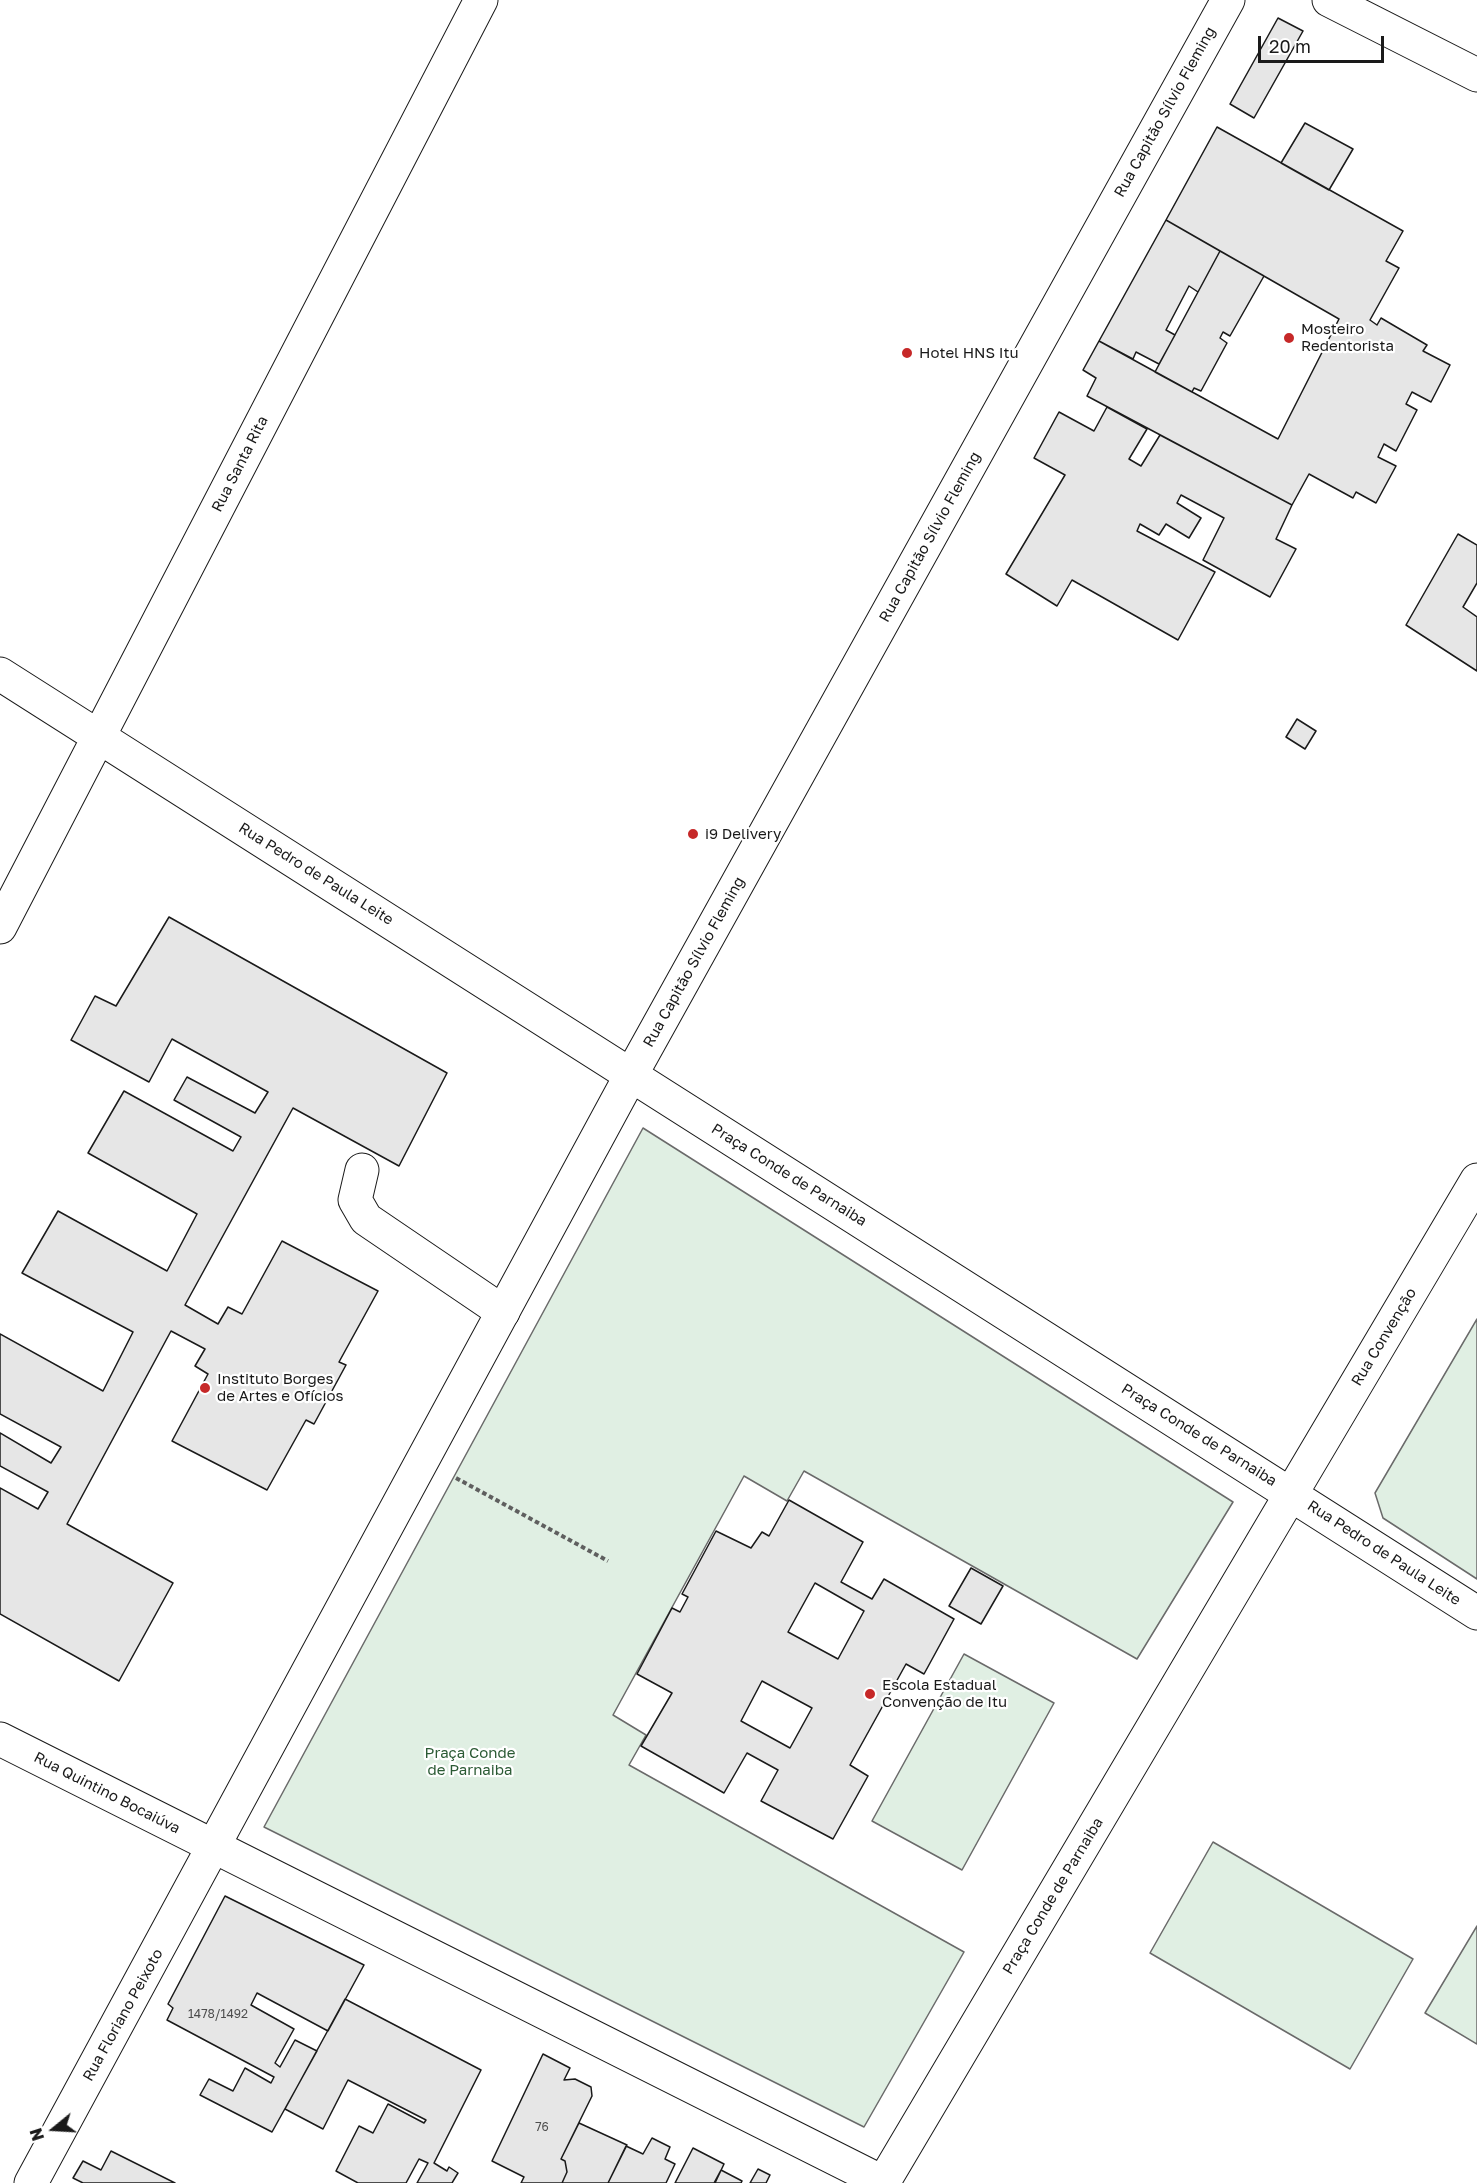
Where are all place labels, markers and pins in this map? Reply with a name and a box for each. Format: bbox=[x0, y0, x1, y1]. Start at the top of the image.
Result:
place label: Mosteiro Redentorista bbox=[1301, 320, 1394, 355]
marker: Mosteiro Redentorista bbox=[1282, 331, 1296, 345]
place label: Hotel HNS Itu bbox=[919, 344, 1019, 362]
marker: Hotel HNS Itu bbox=[900, 346, 914, 360]
place label: i9 Delivery bbox=[705, 825, 781, 843]
marker: i9 Delivery bbox=[686, 827, 700, 841]
place label: Instituto Borges de Artes e Ofícios bbox=[217, 1370, 343, 1405]
marker: Instituto Borges de Artes e Ofícios bbox=[198, 1381, 212, 1395]
place label: Escola Estadual Convenção de Itu bbox=[882, 1676, 1007, 1711]
marker: Escola Estadual Convenção de Itu bbox=[863, 1687, 877, 1701]

